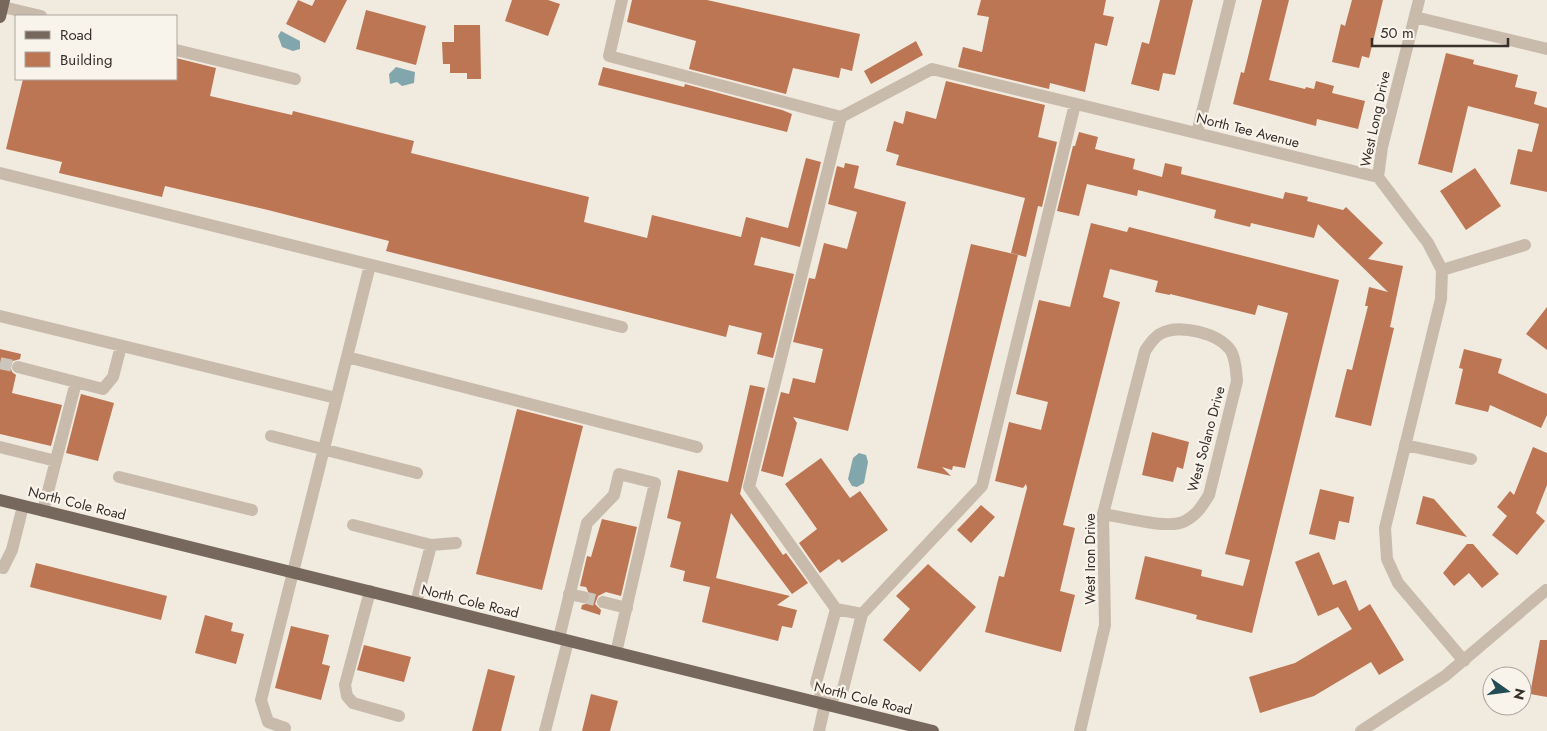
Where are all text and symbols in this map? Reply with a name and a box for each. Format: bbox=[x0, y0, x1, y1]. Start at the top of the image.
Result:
legend bbox=[15, 15, 178, 80]
scale bar bbox=[1372, 15, 1508, 47]
text: 50 m bbox=[1380, 22, 1414, 44]
text: Road bbox=[60, 24, 92, 46]
text: Building bbox=[60, 49, 112, 71]
street label: West Long Drive bbox=[1355, 69, 1395, 169]
street label: North Tee Avenue bbox=[1194, 108, 1302, 152]
street label: West Solano Drive bbox=[1182, 384, 1230, 494]
street label: North Cole Road bbox=[26, 481, 128, 525]
street label: West Iron Drive bbox=[1080, 513, 1100, 605]
street label: North Cole Road bbox=[419, 579, 521, 623]
north arrow bbox=[1482, 666, 1532, 716]
street label: North Cole Road bbox=[812, 676, 914, 720]
text: N bbox=[1509, 686, 1531, 702]

